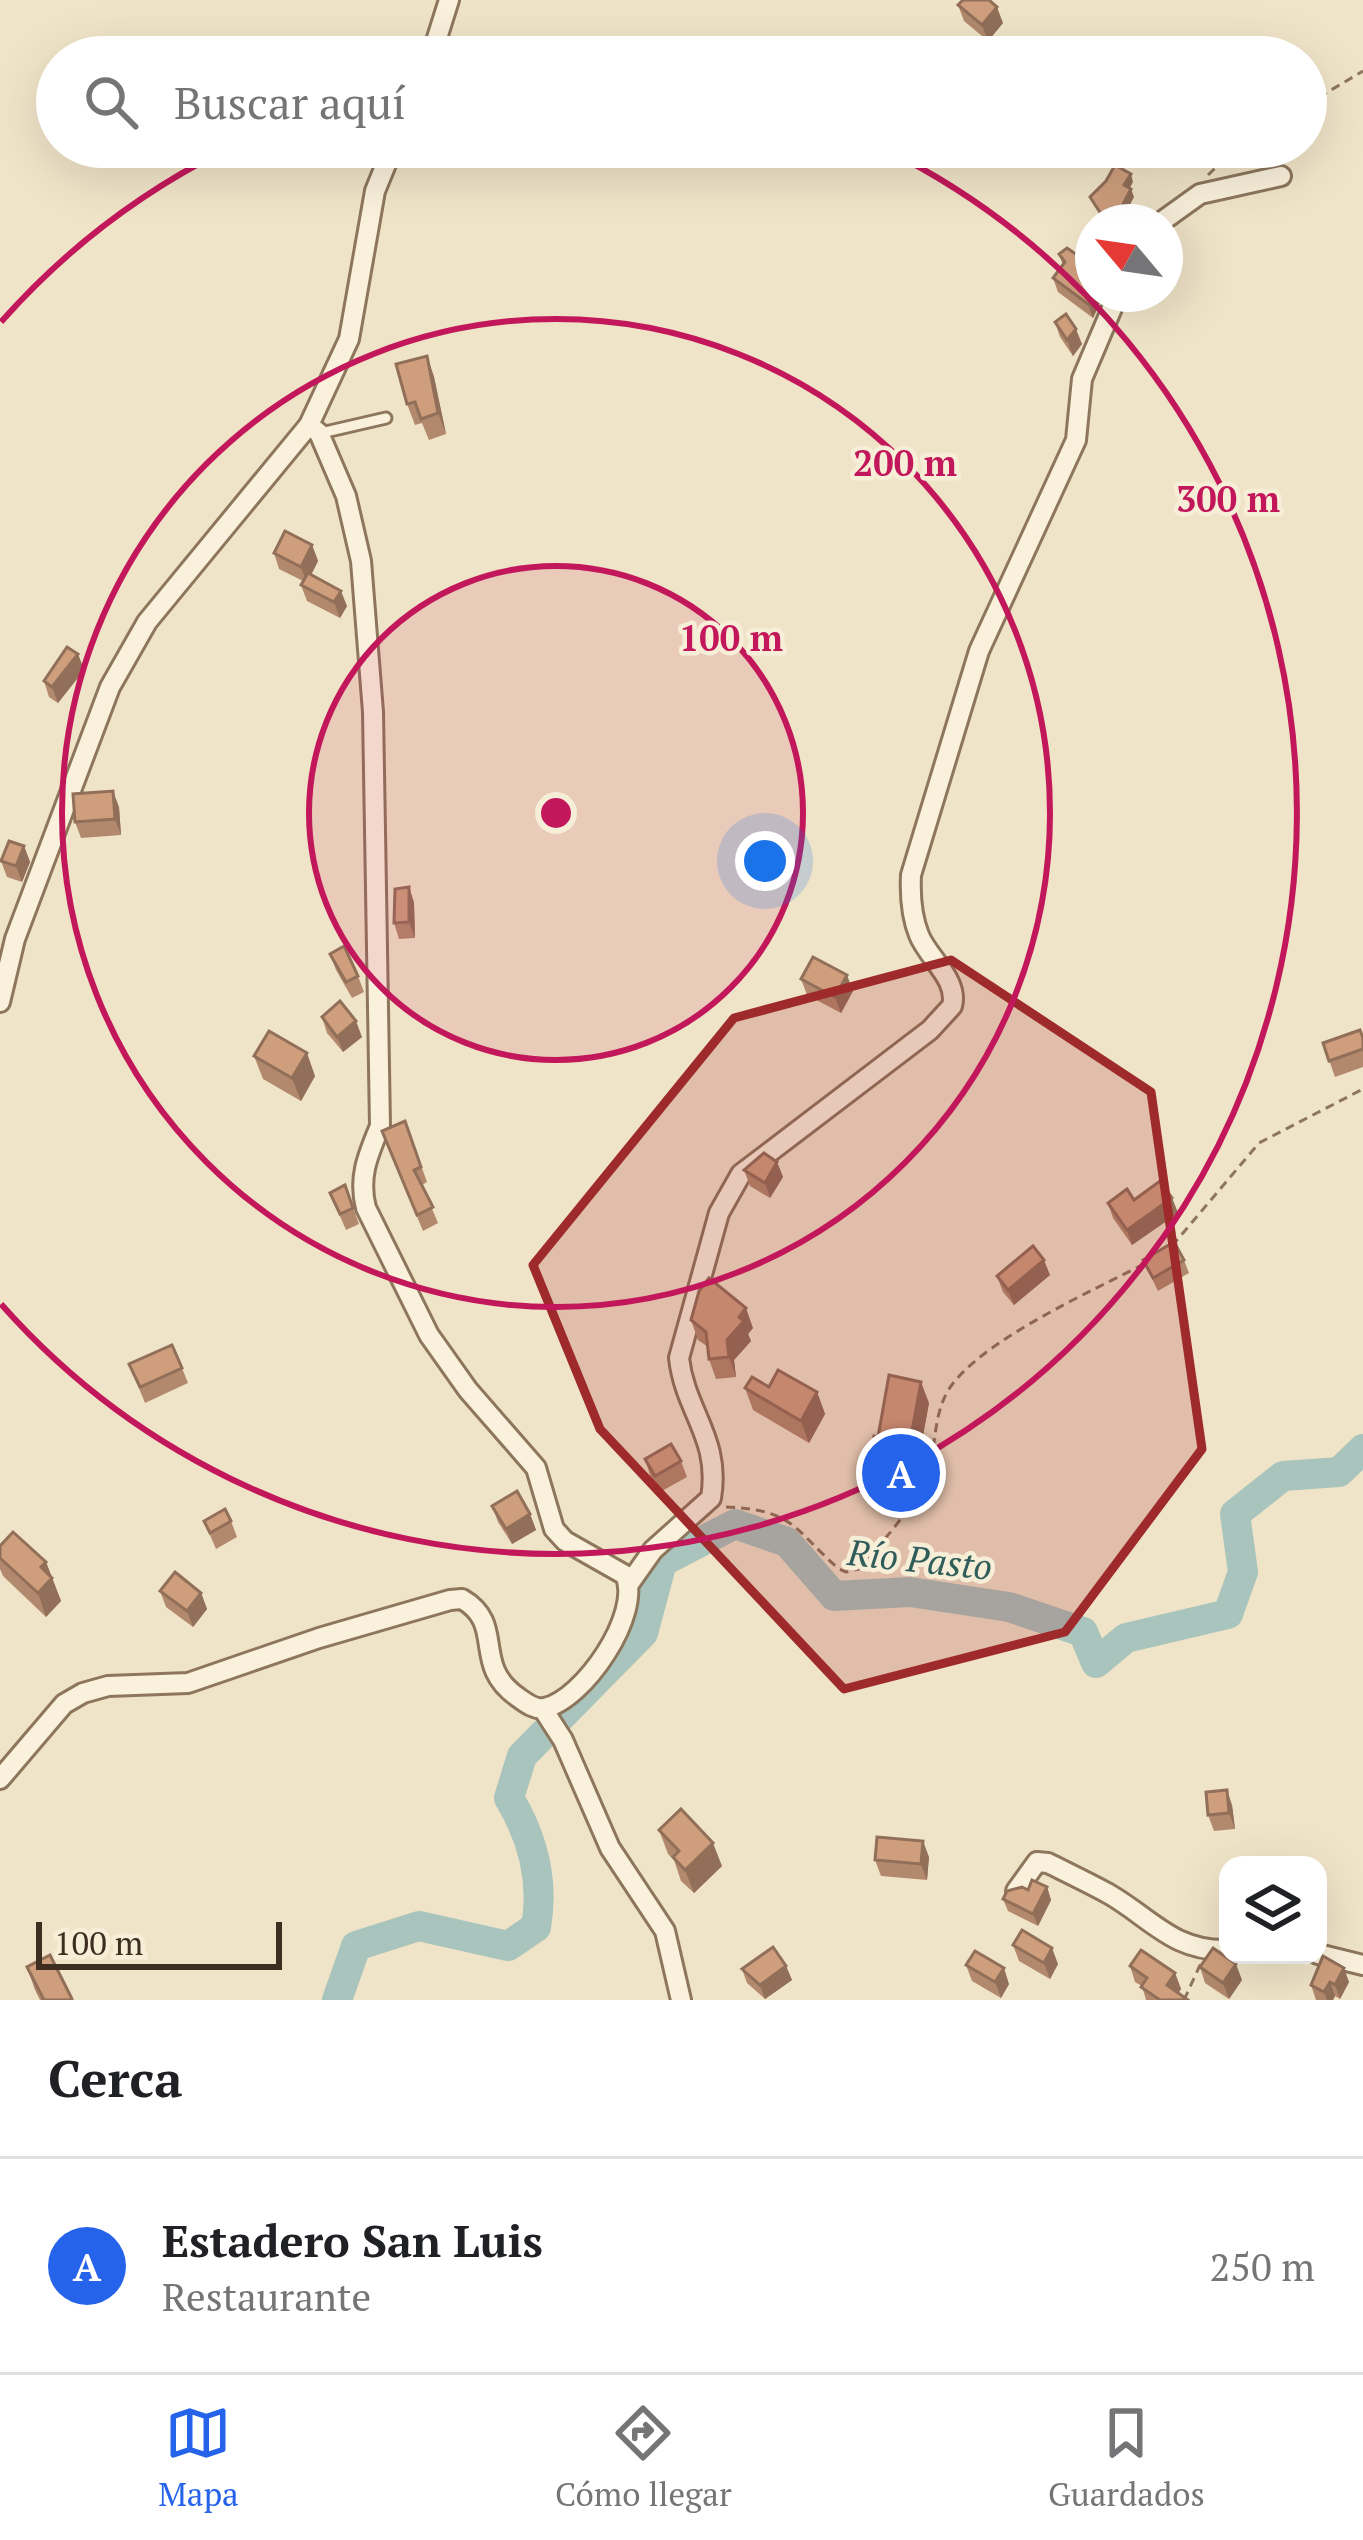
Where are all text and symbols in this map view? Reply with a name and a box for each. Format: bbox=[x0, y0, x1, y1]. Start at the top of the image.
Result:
search box bbox=[36, 36, 1327, 168]
icon: search bbox=[78, 69, 144, 135]
text: Buscar aquí bbox=[174, 72, 406, 132]
north arrow bbox=[1075, 204, 1183, 312]
text: 200 m bbox=[853, 439, 957, 486]
text: 300 m bbox=[1176, 475, 1280, 522]
text: 100 m bbox=[679, 614, 783, 661]
centre of rings bbox=[535, 792, 577, 834]
your location bbox=[735, 831, 795, 891]
pin: A bbox=[862, 1428, 940, 1518]
water label: Río Pasto bbox=[844, 1528, 995, 1590]
map controls bbox=[1219, 1856, 1327, 1964]
button: layers bbox=[1219, 1856, 1327, 1964]
scale bar bbox=[36, 1916, 282, 1969]
text: 100 m bbox=[54, 1921, 143, 1964]
text: Cerca bbox=[48, 2044, 183, 2112]
text: Estadero San Luis bbox=[162, 2210, 543, 2270]
text: A bbox=[73, 2240, 101, 2292]
text: 250 m bbox=[1210, 2240, 1315, 2292]
text: Restaurante bbox=[162, 2270, 371, 2322]
tab: Mapa bbox=[158, 2400, 239, 2515]
tab: Cómo llegar bbox=[555, 2400, 732, 2515]
tab: Guardados bbox=[1048, 2400, 1205, 2515]

